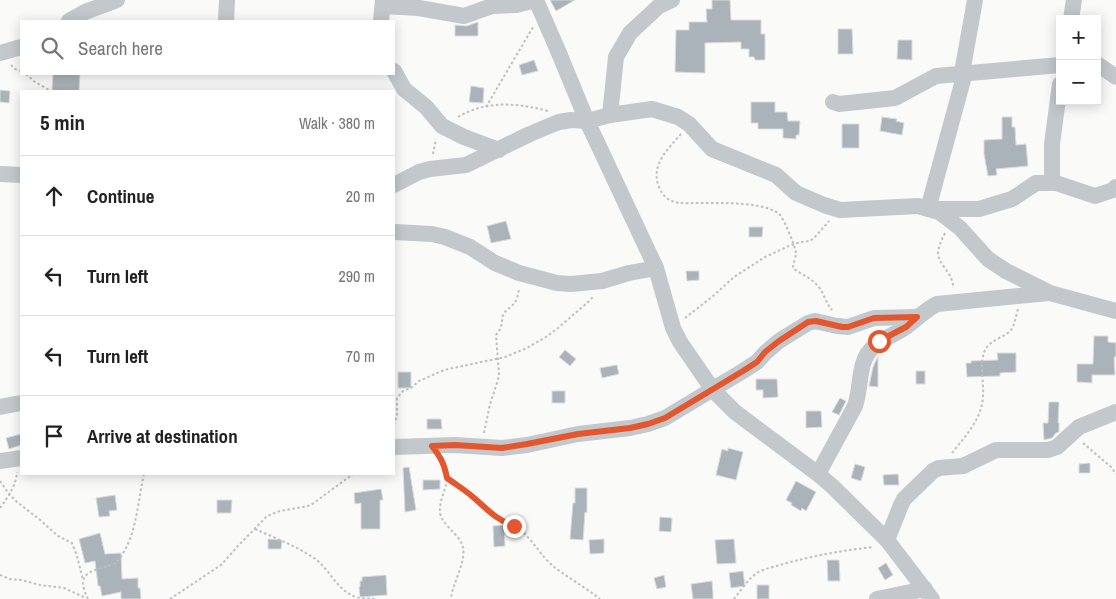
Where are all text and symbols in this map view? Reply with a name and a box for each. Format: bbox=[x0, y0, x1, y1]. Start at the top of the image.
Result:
map controls bbox=[1056, 15, 1101, 105]
button: + bbox=[1056, 15, 1101, 60]
search box bbox=[20, 20, 395, 75]
icon: search bbox=[38, 34, 66, 62]
text: Search here bbox=[78, 35, 163, 61]
button: − bbox=[1056, 60, 1101, 105]
text: 5 min bbox=[40, 108, 85, 137]
text: Walk · 380 m bbox=[299, 112, 375, 134]
icon: ahead bbox=[40, 182, 68, 210]
text: Continue bbox=[87, 183, 155, 209]
text: 20 m bbox=[346, 185, 375, 207]
icon: left bbox=[40, 262, 68, 290]
text: Turn left bbox=[87, 263, 148, 289]
text: 290 m bbox=[339, 265, 375, 287]
route start bbox=[868, 330, 891, 353]
icon: left bbox=[40, 342, 68, 370]
text: Turn left bbox=[87, 343, 148, 369]
text: 70 m bbox=[346, 345, 375, 367]
icon: arrive bbox=[40, 422, 68, 450]
text: Arrive at destination bbox=[87, 423, 238, 449]
route end bbox=[503, 515, 526, 538]

